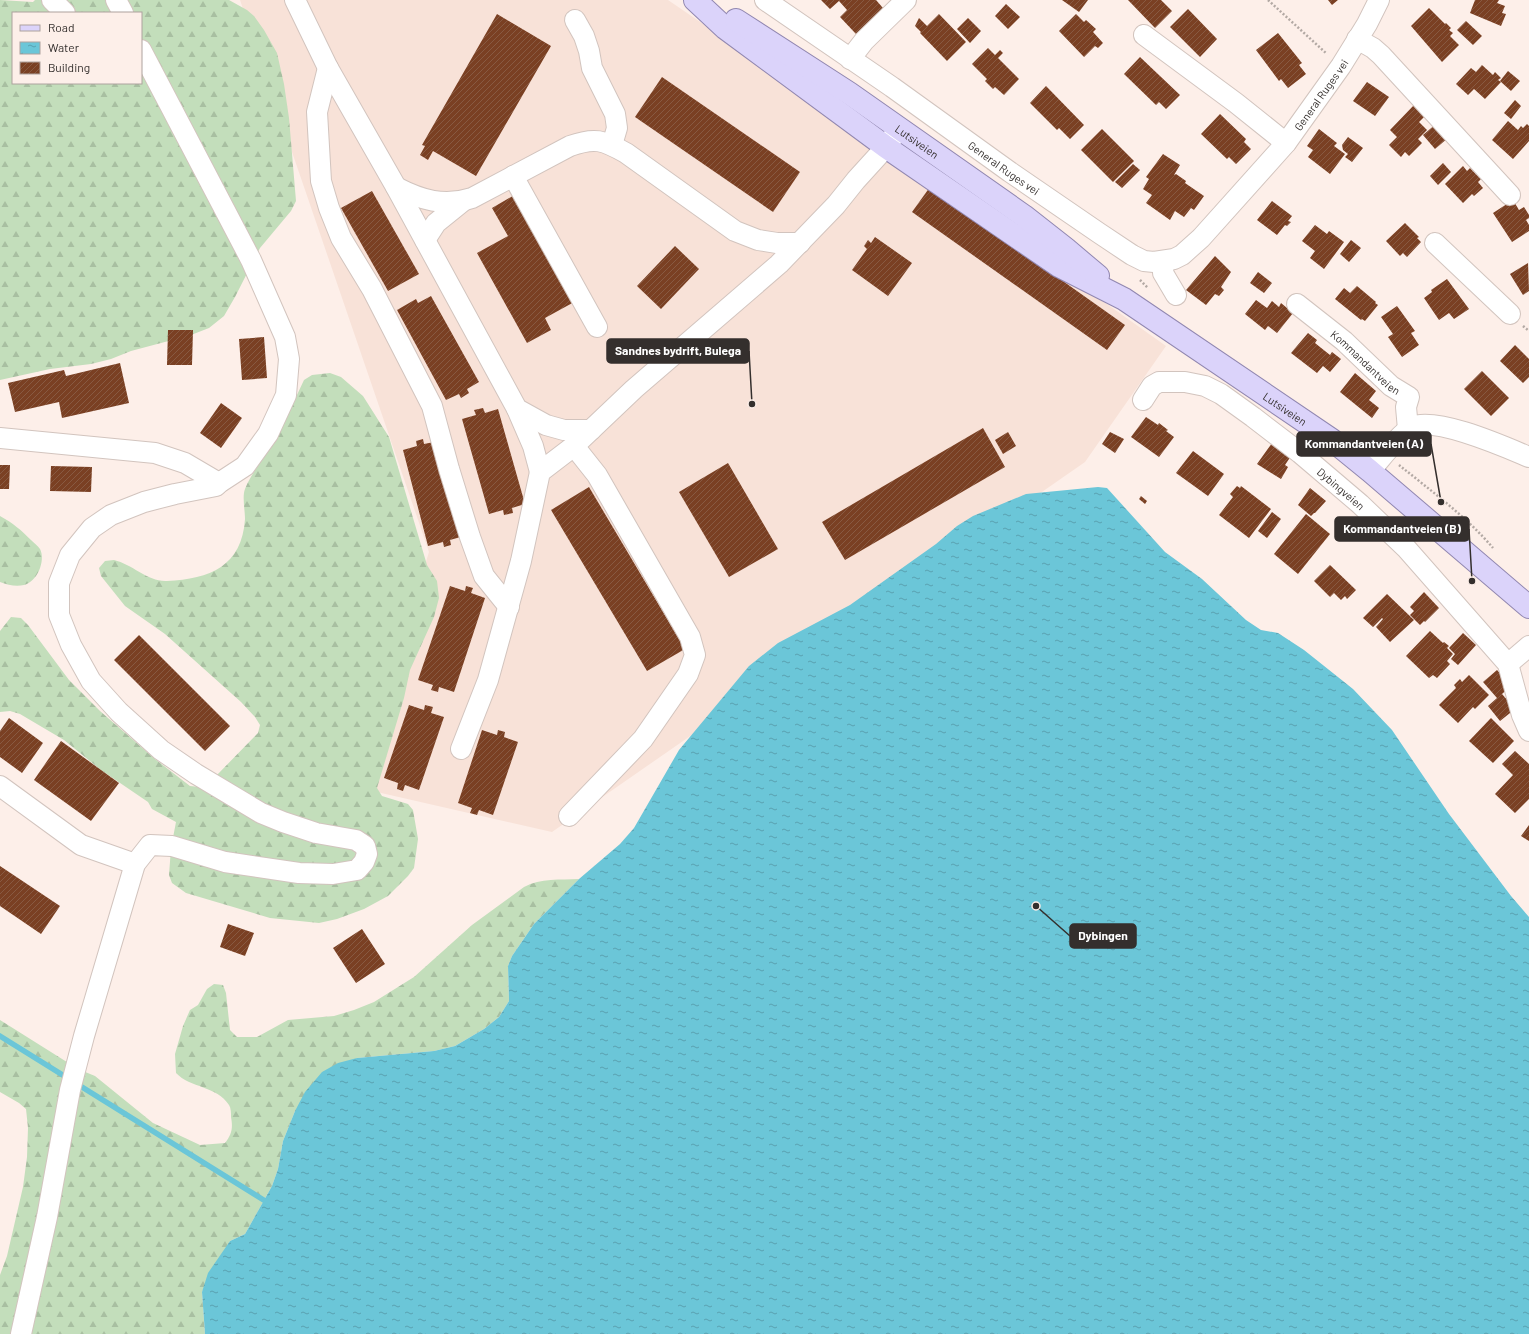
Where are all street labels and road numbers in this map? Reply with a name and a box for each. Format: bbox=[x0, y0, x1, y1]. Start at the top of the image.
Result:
street label: General Ruges vei bbox=[1291, 57, 1350, 133]
street label: Lutsiveien bbox=[893, 121, 941, 161]
street label: General Ruges vei bbox=[966, 138, 1042, 197]
street label: Kommandantveien bbox=[1329, 327, 1403, 397]
street label: Lutsiveien bbox=[1261, 389, 1310, 428]
street label: Dybingveien bbox=[1315, 464, 1368, 512]

